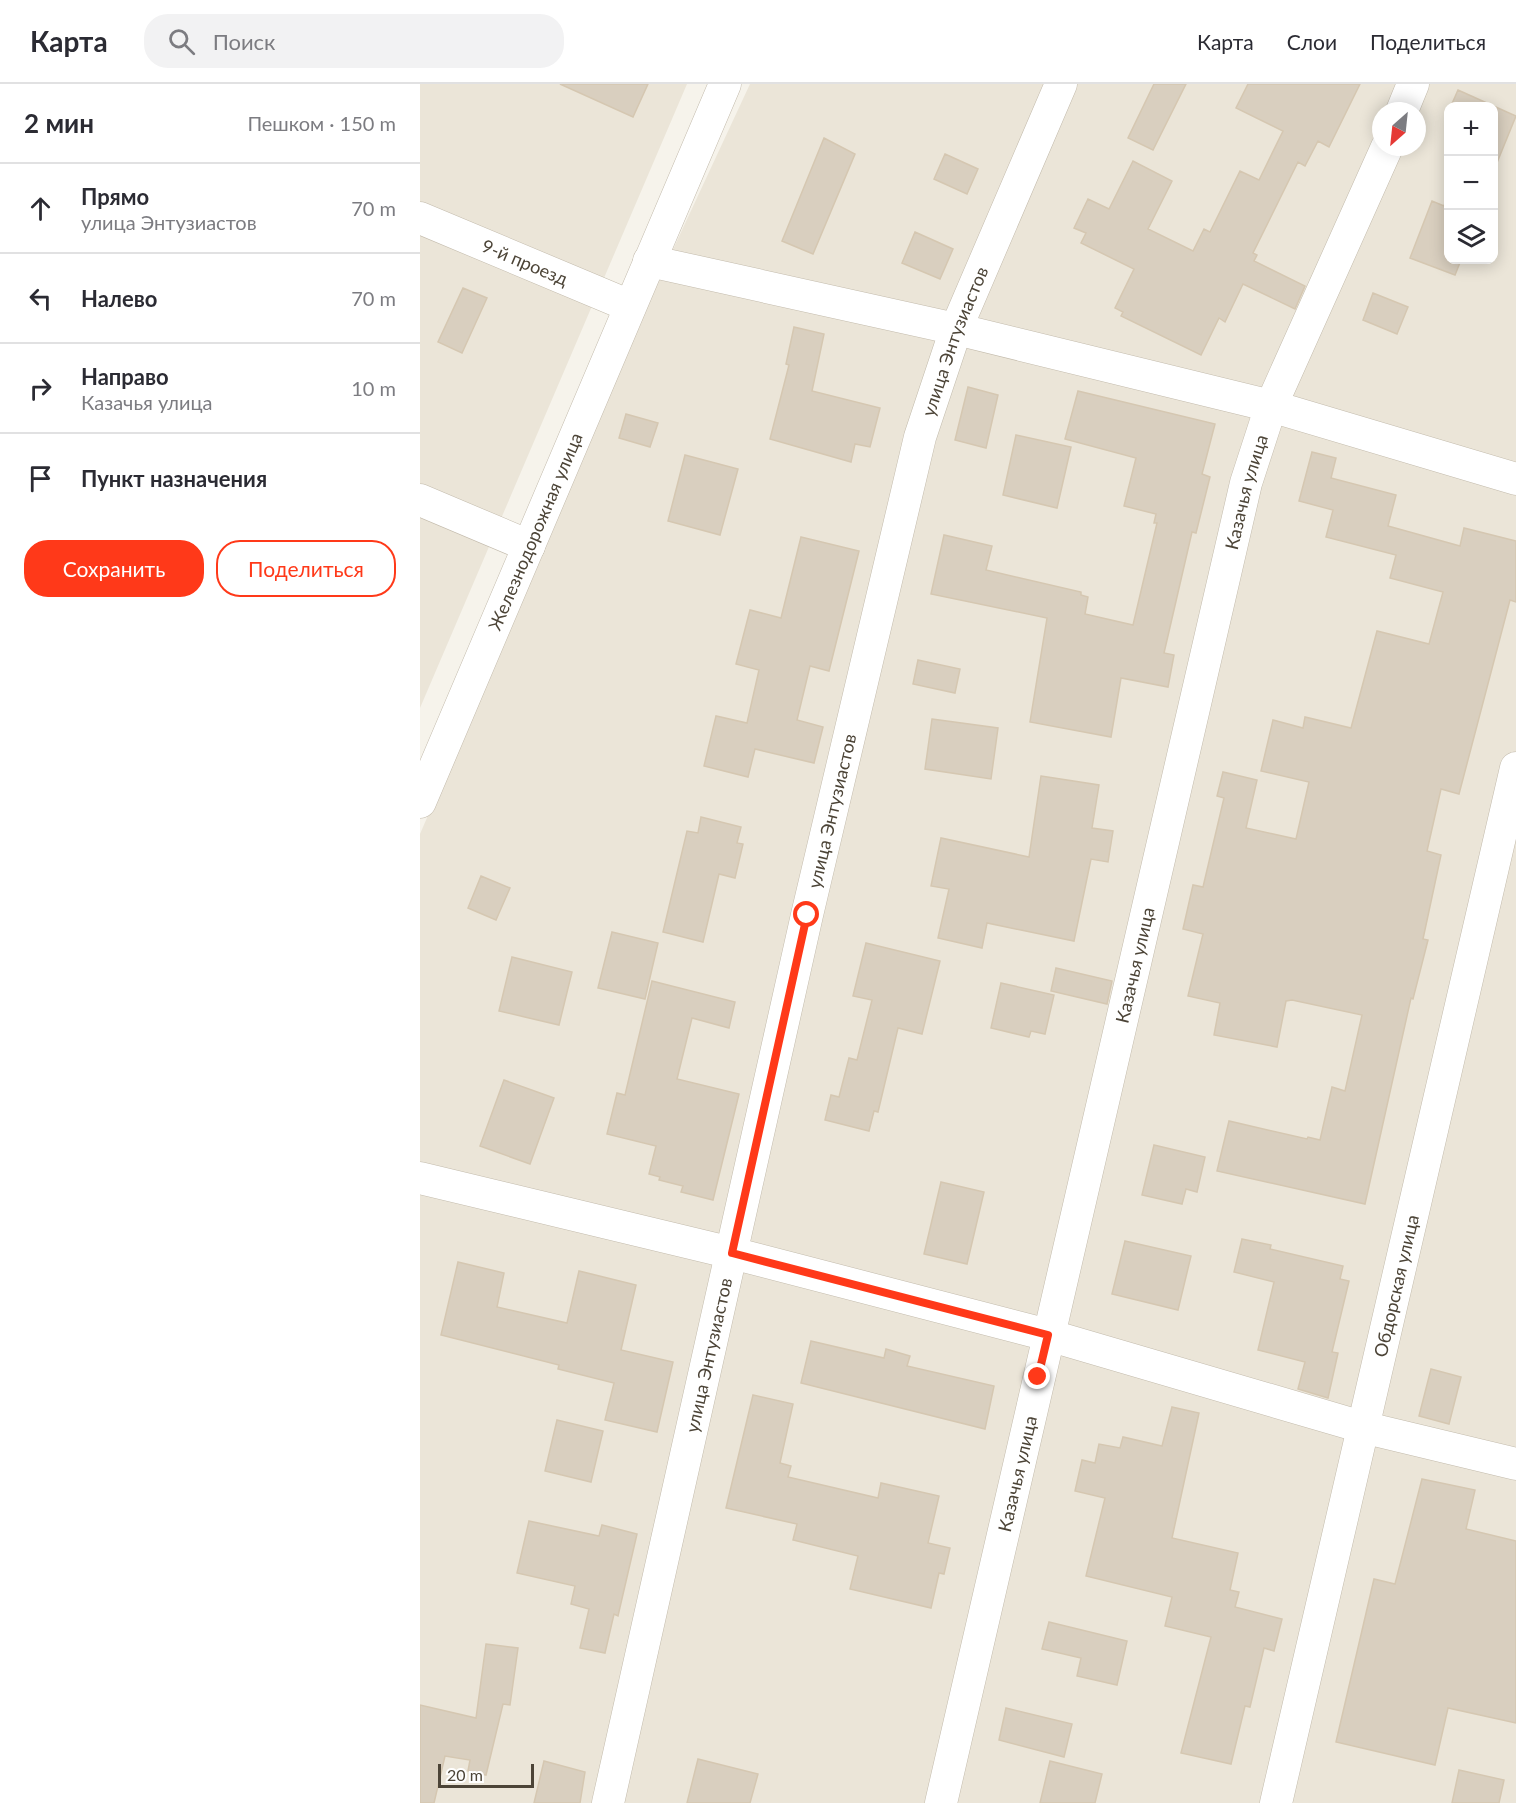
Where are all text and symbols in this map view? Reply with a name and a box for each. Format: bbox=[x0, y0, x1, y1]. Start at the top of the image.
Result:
search box bbox=[144, 14, 564, 68]
text: Карта bbox=[30, 24, 108, 58]
icon: search bbox=[165, 25, 198, 58]
text: Поиск bbox=[213, 28, 276, 55]
text: Карта bbox=[1197, 29, 1254, 54]
text: Слои bbox=[1287, 29, 1337, 54]
text: Поделиться bbox=[1370, 29, 1486, 54]
north arrow bbox=[1372, 102, 1426, 156]
map controls bbox=[1444, 102, 1498, 264]
button: + bbox=[1444, 102, 1498, 156]
text: 2 мин bbox=[24, 107, 94, 139]
text: Пешком · 150 m bbox=[247, 111, 396, 135]
button: − bbox=[1444, 156, 1498, 210]
text: Прямо bbox=[81, 183, 149, 210]
icon: ahead bbox=[24, 192, 57, 225]
text: 70 m bbox=[351, 196, 396, 220]
text: улица Энтузиастов bbox=[81, 210, 257, 234]
button: layers bbox=[1444, 210, 1498, 264]
street label: 9-й проезд bbox=[479, 234, 571, 290]
street label: улица Энтузиастов bbox=[917, 263, 993, 419]
icon: left bbox=[24, 282, 57, 315]
text: Налево bbox=[81, 285, 157, 312]
text: 70 m bbox=[351, 286, 396, 310]
text: Направо bbox=[81, 363, 169, 390]
icon: right bbox=[24, 372, 57, 405]
text: 10 m bbox=[351, 376, 396, 400]
text: Казачья улица bbox=[81, 390, 213, 414]
street label: Железнодорожная улица bbox=[483, 429, 587, 634]
street label: Казачья улица bbox=[1220, 432, 1272, 552]
icon: arrive bbox=[24, 462, 57, 495]
text: Пункт назначения bbox=[81, 465, 267, 492]
button: Сохранить bbox=[24, 540, 204, 597]
button: Поделиться bbox=[216, 540, 396, 597]
street label: улица Энтузиастов bbox=[803, 731, 861, 890]
route start bbox=[793, 901, 819, 927]
street label: Казачья улица bbox=[1111, 905, 1159, 1025]
street label: Обдорская улица bbox=[1369, 1212, 1423, 1359]
street label: улица Энтузиастов bbox=[680, 1275, 736, 1435]
route end bbox=[1024, 1363, 1050, 1389]
street label: Казачья улица bbox=[993, 1413, 1041, 1534]
scale bar bbox=[438, 1761, 534, 1788]
text: 20 m bbox=[447, 1765, 483, 1784]

